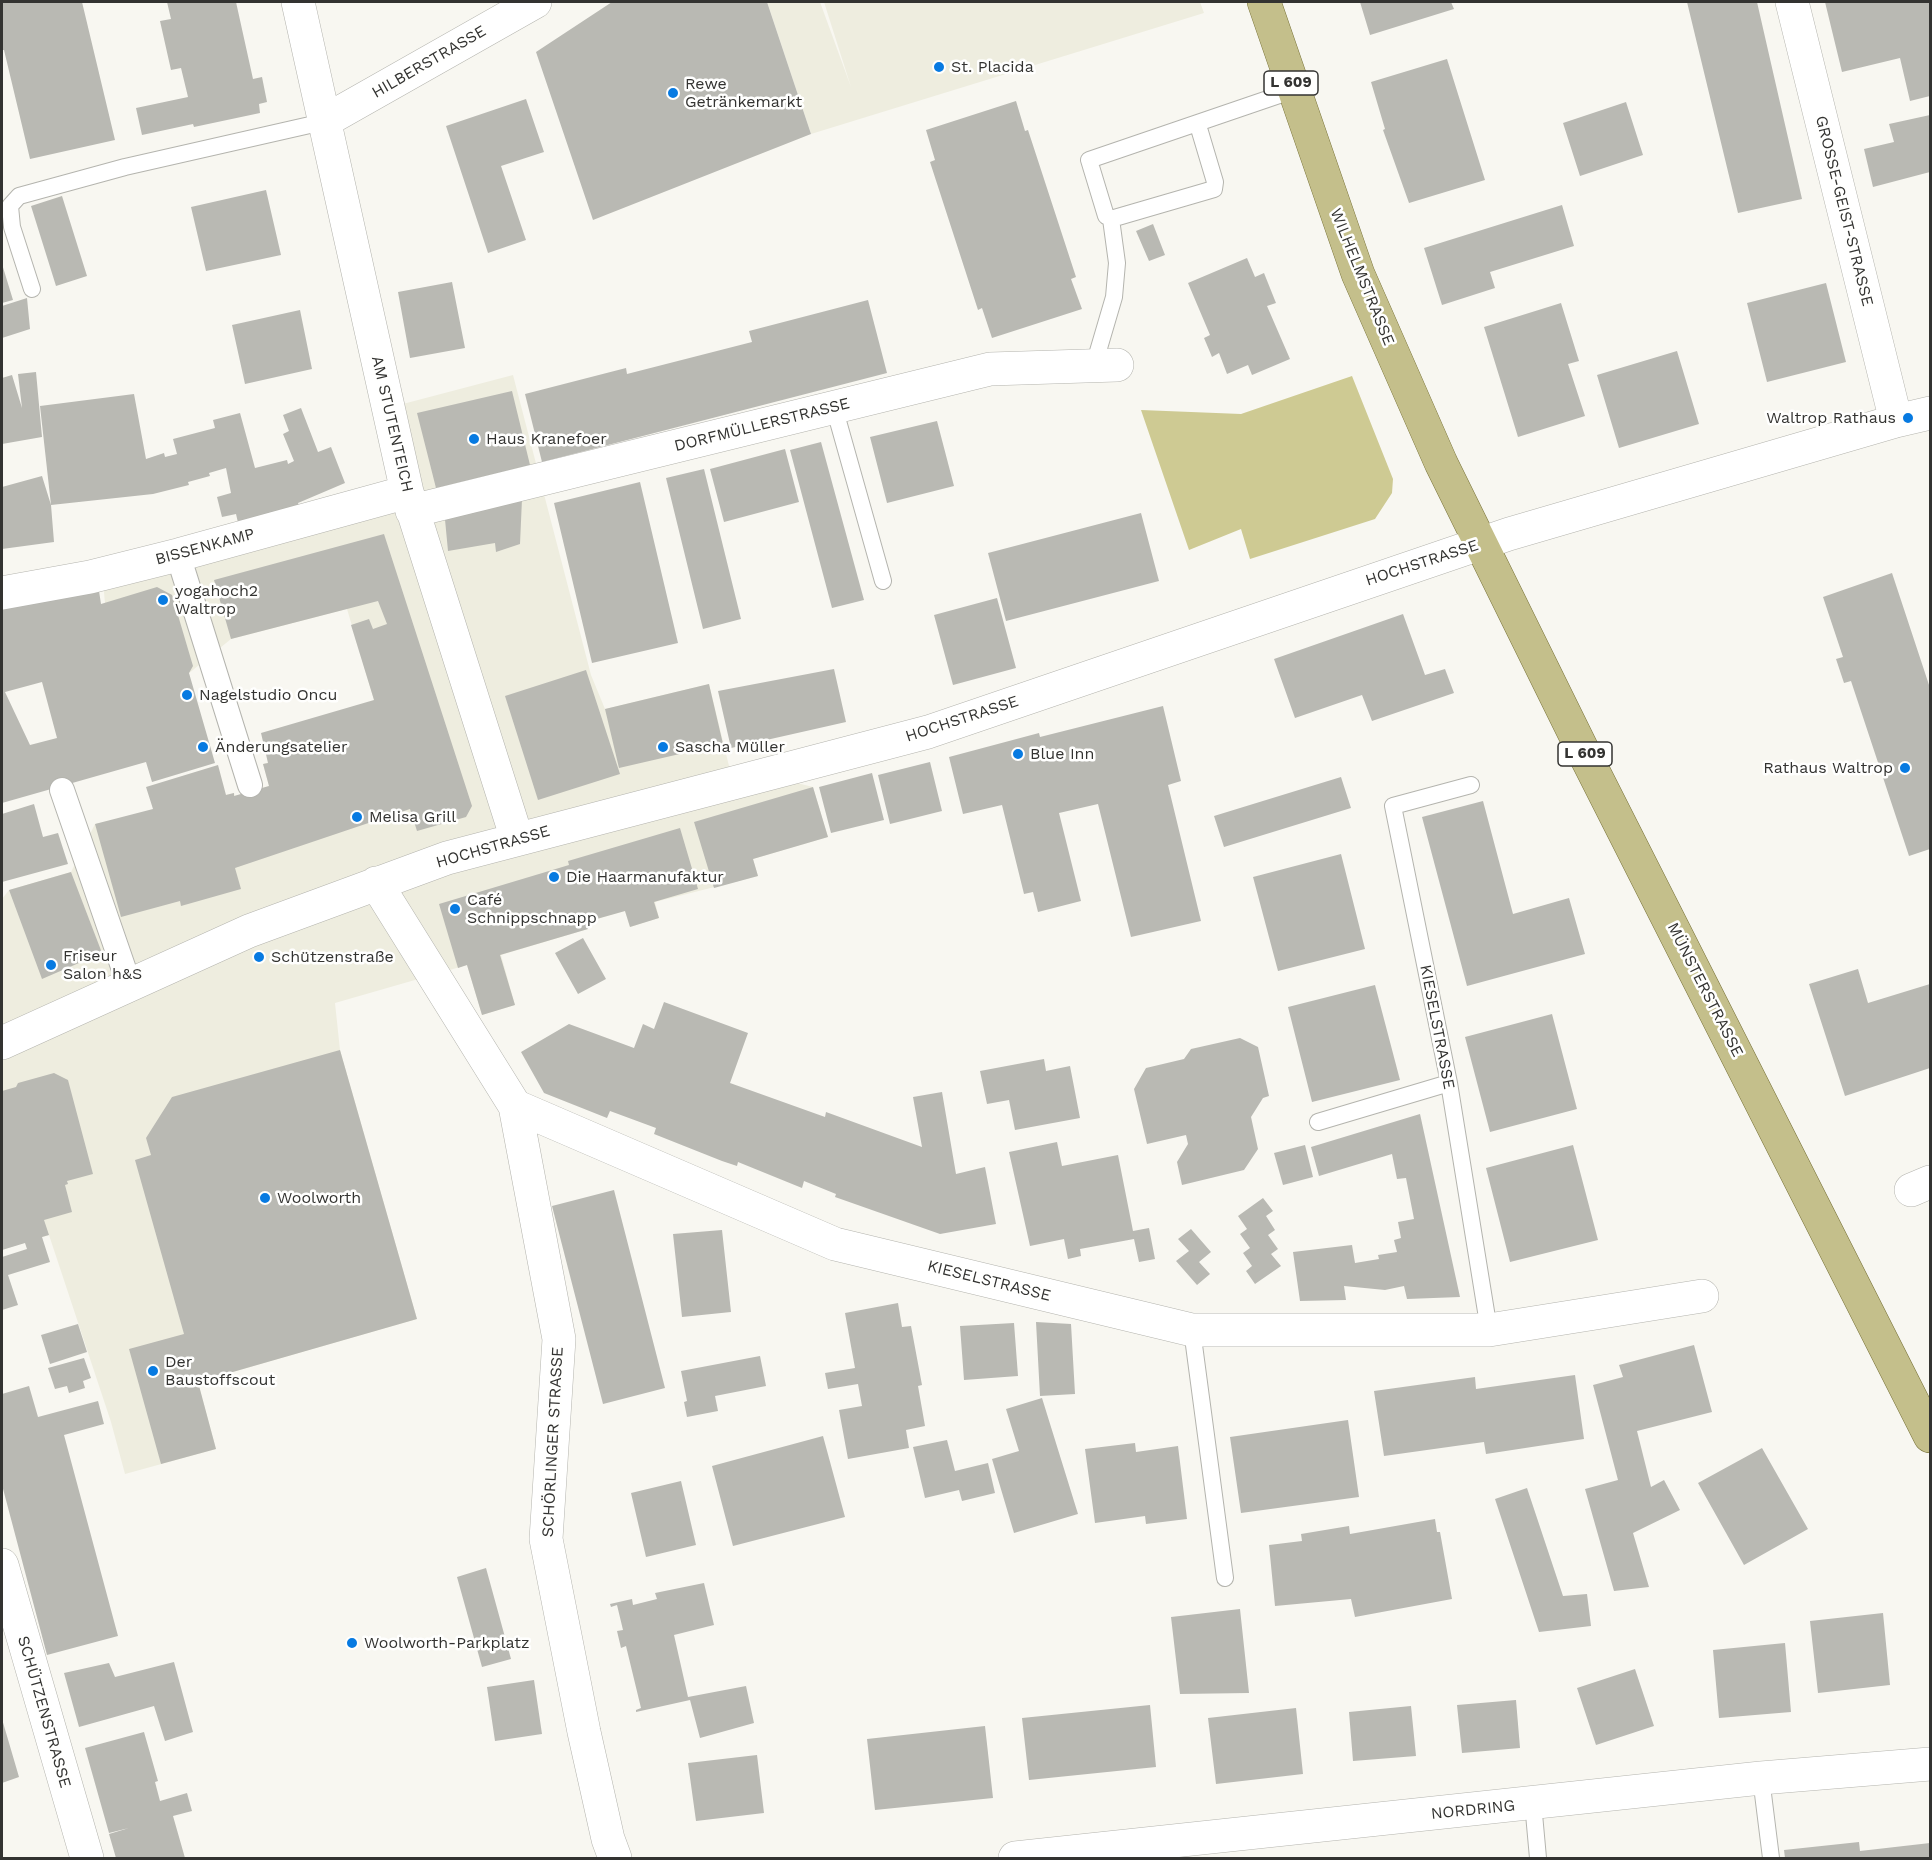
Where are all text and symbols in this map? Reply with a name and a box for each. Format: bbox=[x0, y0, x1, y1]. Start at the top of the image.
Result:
street label: HILBERSTRASSE bbox=[369, 22, 489, 102]
place label: St. Placida bbox=[951, 57, 1034, 77]
marker: St. Placida bbox=[932, 60, 946, 74]
road number: L 609 bbox=[1264, 71, 1318, 95]
place label: Rewe Getränkemarkt bbox=[685, 74, 802, 112]
marker: Rewe Getränkemarkt bbox=[666, 86, 680, 100]
street label: GROSSE-GEIST-STRASSE bbox=[1811, 114, 1877, 308]
street label: WILHELMSTRASSE bbox=[1326, 206, 1398, 348]
street label: AM STUTENTEICH bbox=[367, 354, 417, 494]
street label: DORFMÜLLERSTRASSE bbox=[672, 394, 852, 456]
place label: Waltrop Rathaus bbox=[1766, 408, 1896, 428]
marker: Waltrop Rathaus bbox=[1901, 411, 1915, 425]
place label: Haus Kranefoer bbox=[486, 429, 607, 449]
marker: Haus Kranefoer bbox=[467, 432, 481, 446]
street label: BISSENKAMP bbox=[153, 525, 257, 569]
street label: HOCHSTRASSE bbox=[1363, 536, 1481, 590]
place label: yogahoch2 Waltrop bbox=[175, 581, 258, 619]
marker: yogahoch2 Waltrop bbox=[156, 593, 170, 607]
place label: Nagelstudio Oncu bbox=[199, 685, 337, 705]
marker: Nagelstudio Oncu bbox=[180, 688, 194, 702]
street label: HOCHSTRASSE bbox=[903, 692, 1021, 746]
place label: Änderungsatelier bbox=[215, 737, 348, 757]
place label: Sascha Müller bbox=[675, 737, 785, 757]
marker: Änderungsatelier bbox=[196, 740, 210, 754]
marker: Sascha Müller bbox=[656, 740, 670, 754]
road number: L 609 bbox=[1558, 742, 1612, 766]
place label: Blue Inn bbox=[1030, 744, 1094, 764]
marker: Blue Inn bbox=[1011, 747, 1025, 761]
place label: Rathaus Waltrop bbox=[1763, 758, 1893, 778]
marker: Rathaus Waltrop bbox=[1898, 761, 1912, 775]
place label: Melisa Grill bbox=[369, 807, 456, 827]
marker: Melisa Grill bbox=[350, 810, 364, 824]
street label: HOCHSTRASSE bbox=[434, 822, 552, 872]
place label: Die Haarmanufaktur bbox=[566, 867, 724, 887]
marker: Die Haarmanufaktur bbox=[547, 870, 561, 884]
place label: Café Schnippschnapp bbox=[467, 890, 597, 928]
marker: Café Schnippschnapp bbox=[448, 902, 462, 916]
street label: MÜNSTERSTRASSE bbox=[1663, 920, 1747, 1060]
place label: Friseur Salon h&S bbox=[63, 946, 142, 984]
place label: Schützenstraße bbox=[271, 947, 394, 967]
marker: Schützenstraße bbox=[252, 950, 266, 964]
marker: Friseur Salon h&S bbox=[44, 958, 58, 972]
street label: KIESELSTRASSE bbox=[1415, 963, 1459, 1091]
place label: Woolworth bbox=[277, 1188, 361, 1208]
marker: Woolworth bbox=[258, 1191, 272, 1205]
street label: KIESELSTRASSE bbox=[925, 1256, 1053, 1306]
street label: SCHÖRLINGER STRASSE bbox=[538, 1346, 568, 1538]
place label: Der Baustoffscout bbox=[165, 1352, 275, 1390]
marker: Der Baustoffscout bbox=[146, 1364, 160, 1378]
place label: Woolworth-Parkplatz bbox=[364, 1633, 530, 1653]
street label: SCHÜTZENSTRASSE bbox=[13, 1634, 75, 1790]
marker: Woolworth-Parkplatz bbox=[345, 1636, 359, 1650]
street label: NORDRING bbox=[1430, 1796, 1516, 1824]

